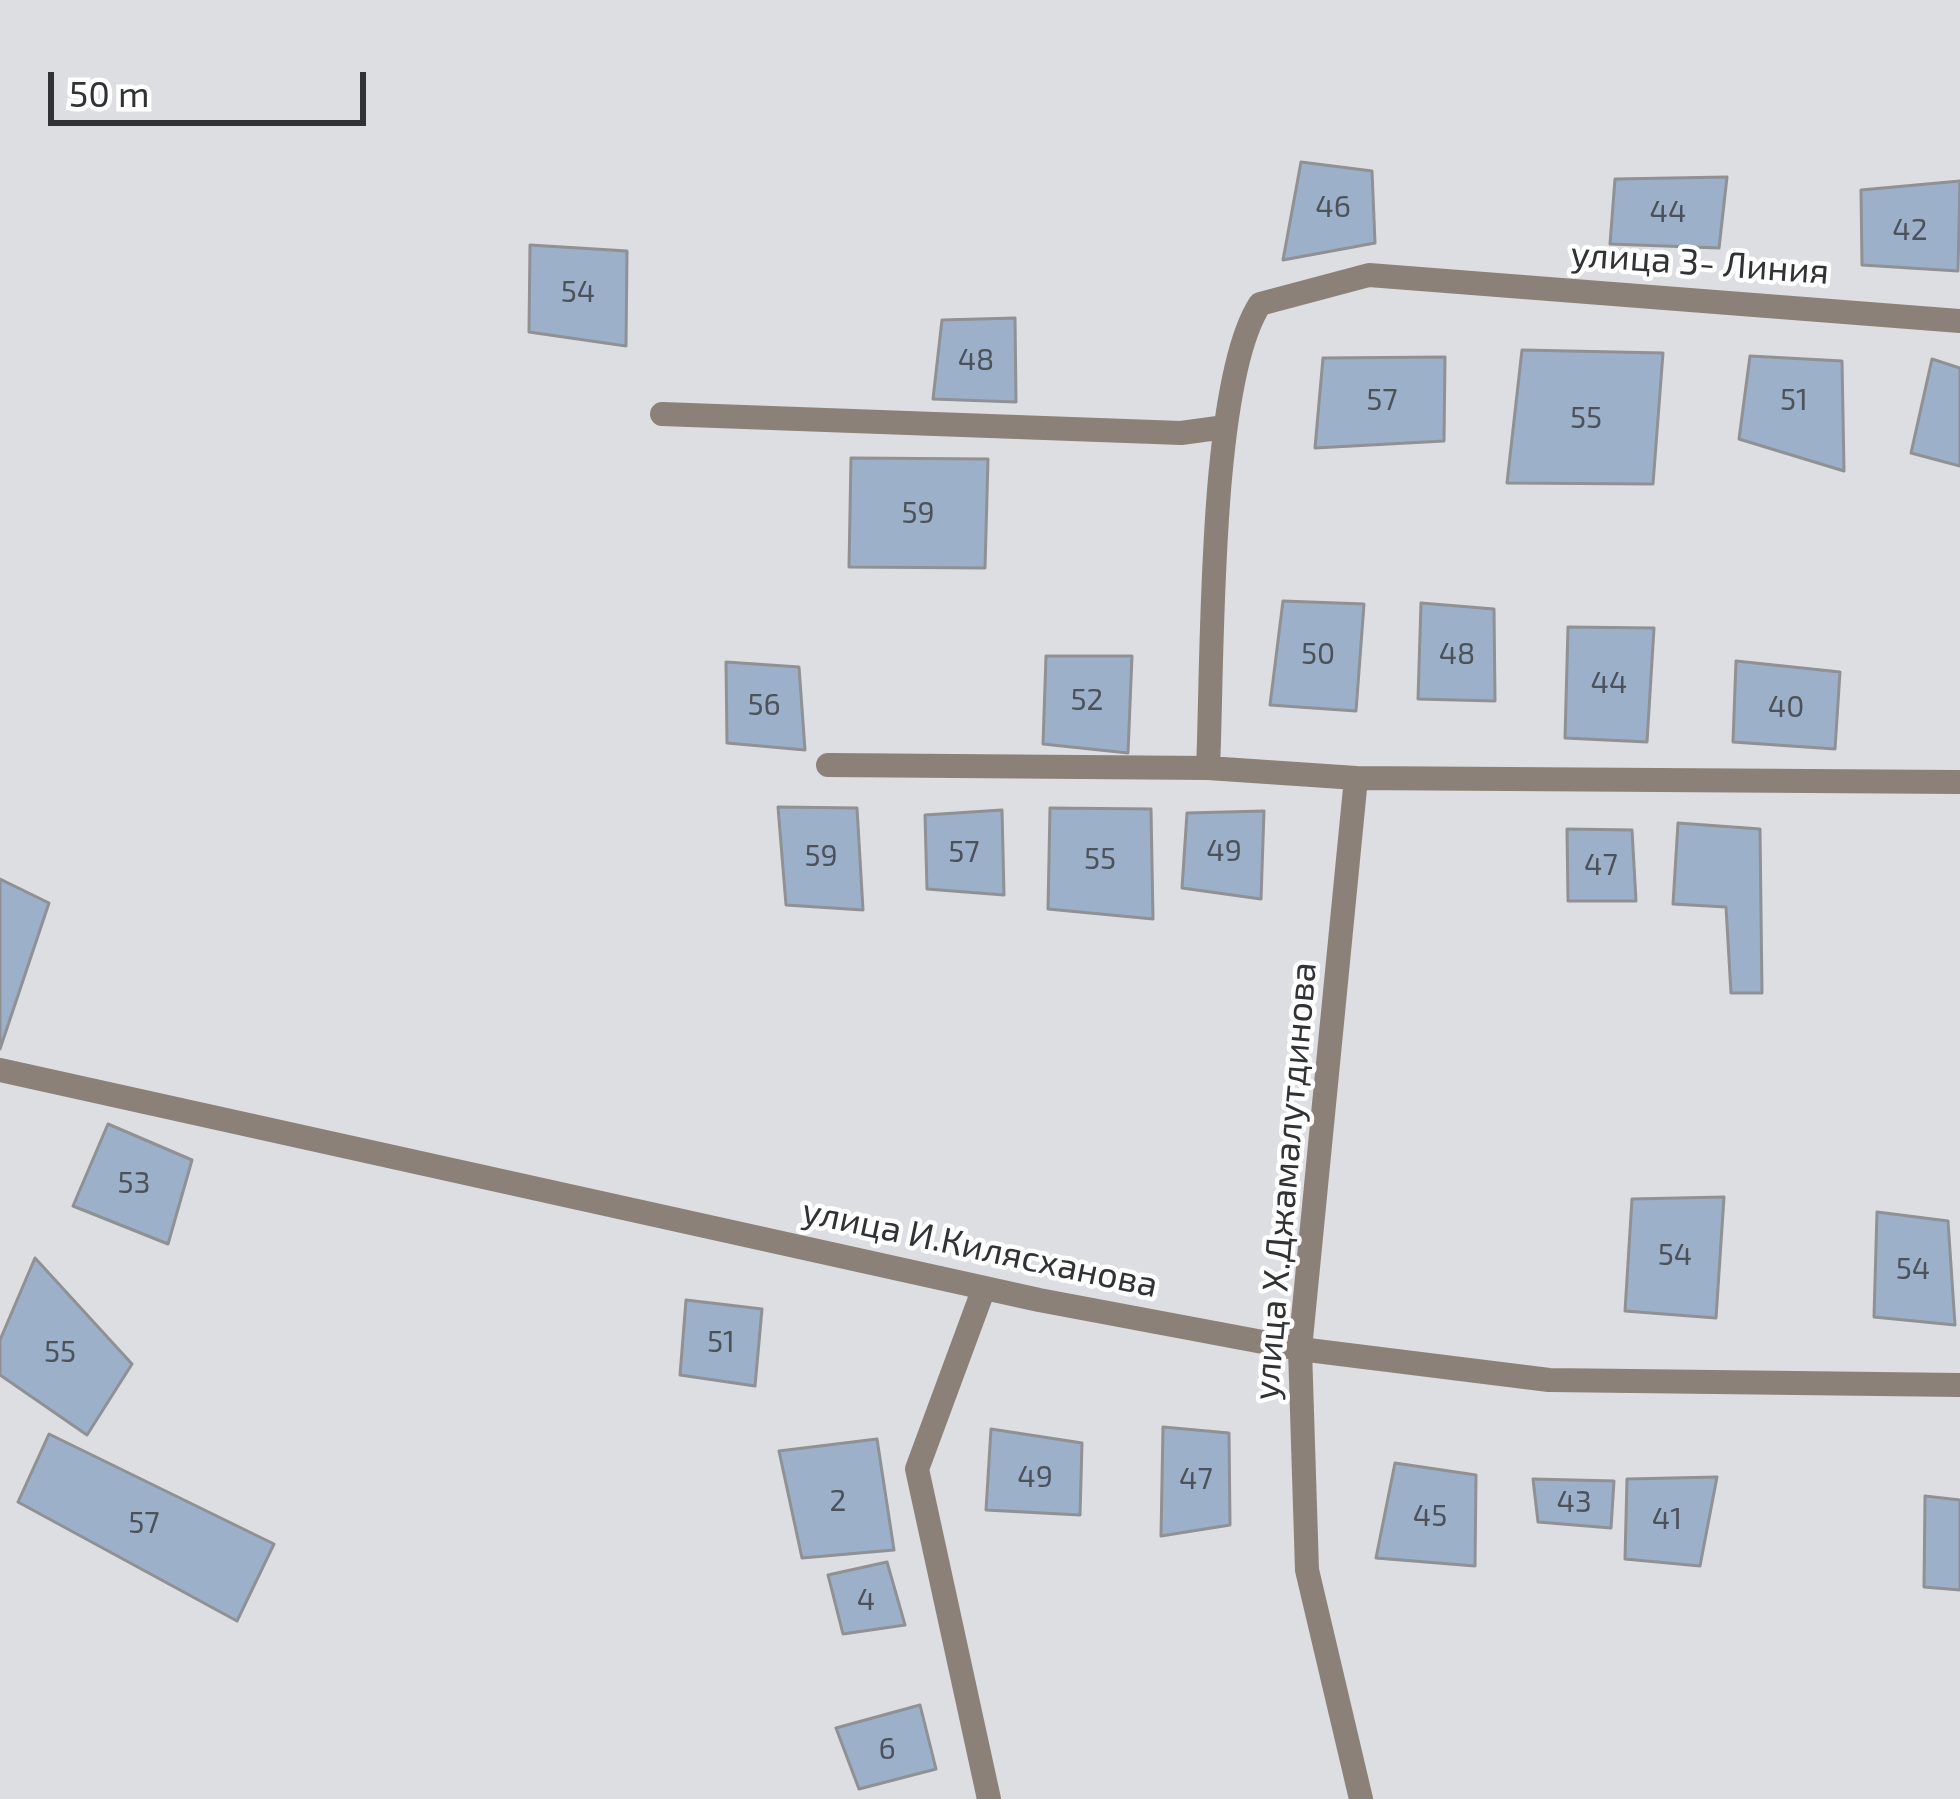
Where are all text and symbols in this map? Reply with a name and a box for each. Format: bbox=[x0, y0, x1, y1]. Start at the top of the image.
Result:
scale bar bbox=[54, 48, 372, 122]
text: 50 m bbox=[69, 71, 150, 114]
house number: 46 bbox=[1315, 189, 1351, 225]
house number: 44 bbox=[1650, 194, 1686, 230]
house number: 42 bbox=[1892, 212, 1928, 248]
street label: улица 3- Линия bbox=[1569, 232, 1831, 294]
house number: 54 bbox=[561, 274, 595, 310]
house number: 48 bbox=[958, 342, 994, 378]
house number: 57 bbox=[1366, 382, 1398, 418]
house number: 51 bbox=[1780, 382, 1808, 418]
house number: 55 bbox=[1570, 400, 1602, 436]
house number: 59 bbox=[901, 495, 935, 531]
house number: 50 bbox=[1301, 636, 1335, 672]
house number: 48 bbox=[1439, 636, 1475, 672]
house number: 44 bbox=[1591, 665, 1627, 701]
house number: 52 bbox=[1071, 682, 1103, 718]
house number: 56 bbox=[747, 687, 781, 723]
house number: 40 bbox=[1768, 689, 1804, 725]
house number: 49 bbox=[1206, 833, 1242, 869]
house number: 57 bbox=[948, 834, 980, 870]
house number: 59 bbox=[804, 838, 838, 874]
house number: 55 bbox=[1084, 841, 1116, 877]
house number: 47 bbox=[1584, 847, 1618, 883]
street label: улица Х.Джамалутдинова bbox=[1244, 960, 1326, 1402]
house number: 53 bbox=[118, 1165, 150, 1201]
street label: улица И.Килясханова bbox=[798, 1189, 1162, 1307]
house number: 54 bbox=[1658, 1237, 1692, 1273]
house number: 54 bbox=[1896, 1251, 1930, 1287]
house number: 51 bbox=[707, 1324, 735, 1360]
house number: 55 bbox=[44, 1334, 76, 1370]
house number: 49 bbox=[1017, 1459, 1053, 1495]
house number: 47 bbox=[1179, 1461, 1213, 1497]
house number: 2 bbox=[830, 1483, 846, 1519]
house number: 43 bbox=[1556, 1484, 1592, 1520]
house number: 45 bbox=[1413, 1498, 1447, 1534]
house number: 41 bbox=[1652, 1501, 1682, 1537]
house number: 57 bbox=[128, 1505, 160, 1541]
house number: 4 bbox=[857, 1582, 875, 1618]
house number: 6 bbox=[878, 1731, 896, 1767]

